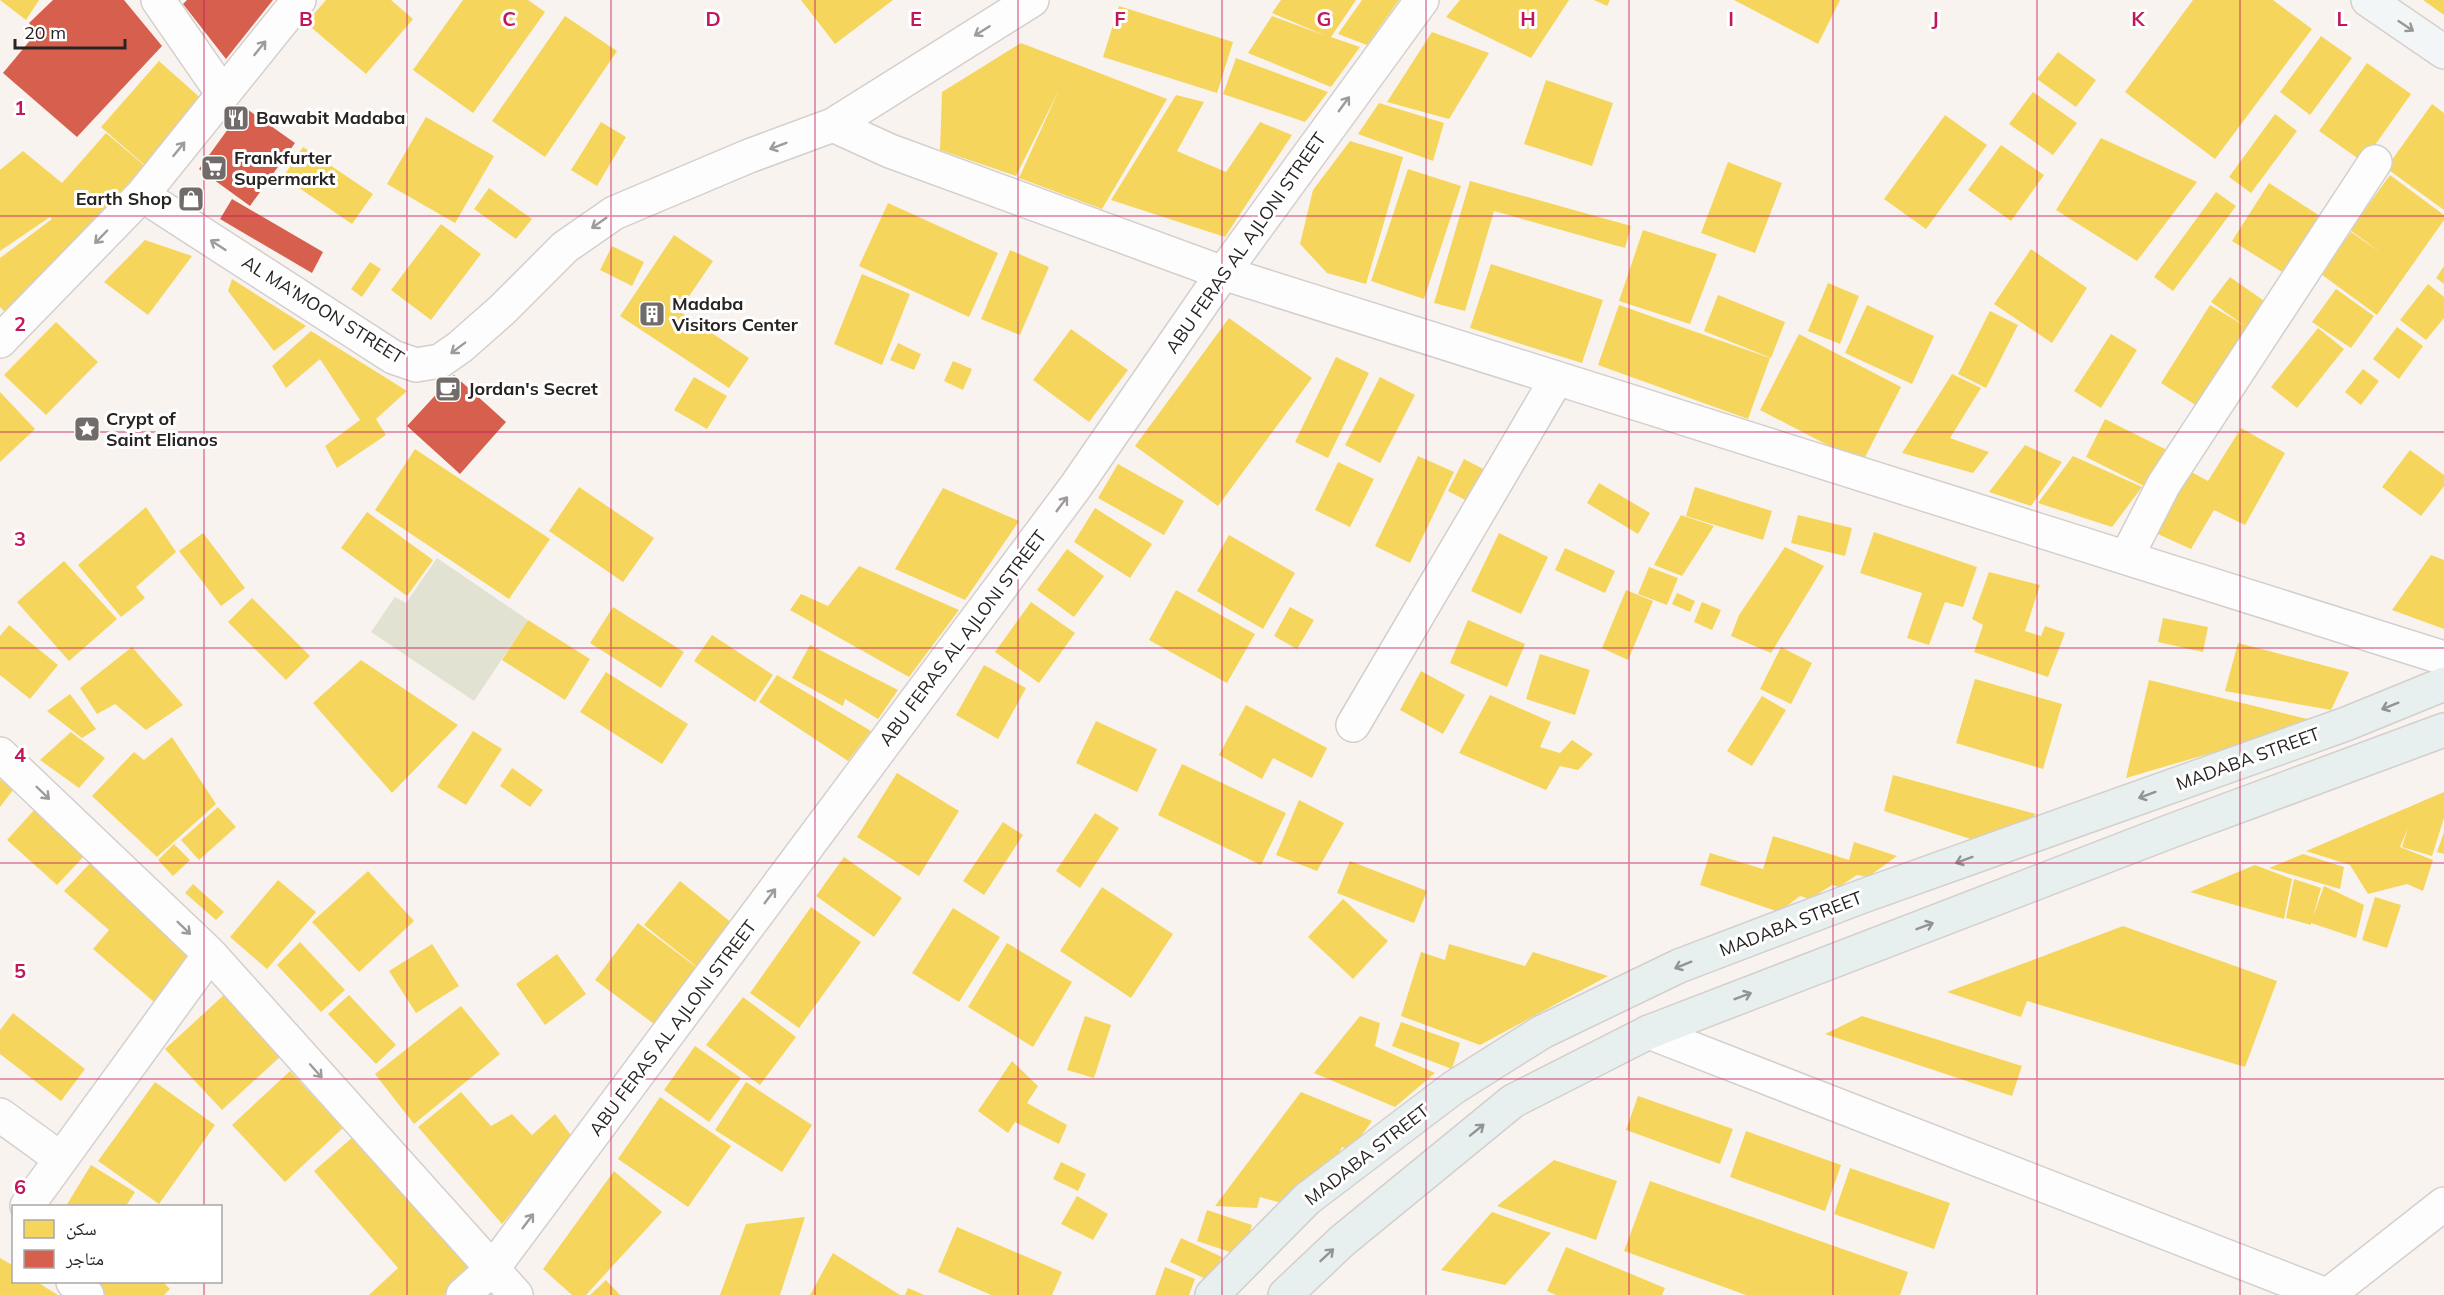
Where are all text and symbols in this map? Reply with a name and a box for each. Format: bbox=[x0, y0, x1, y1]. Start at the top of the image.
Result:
text: B bbox=[299, 6, 313, 31]
text: C bbox=[502, 6, 516, 31]
text: D bbox=[705, 6, 721, 31]
text: E bbox=[910, 6, 922, 31]
text: F bbox=[1114, 6, 1126, 31]
text: G bbox=[1317, 6, 1331, 31]
text: H bbox=[1520, 6, 1536, 31]
text: I bbox=[1728, 6, 1734, 31]
text: J bbox=[1931, 6, 1939, 31]
text: K bbox=[2131, 6, 2145, 31]
text: L bbox=[2336, 6, 2348, 31]
scale bar bbox=[15, 12, 124, 50]
one-way arrow bbox=[2397, 20, 2414, 32]
text: 20 m bbox=[24, 21, 66, 44]
one-way arrow bbox=[975, 25, 991, 37]
one-way arrow bbox=[253, 40, 266, 56]
text: 1 bbox=[14, 95, 26, 120]
one-way arrow bbox=[1338, 97, 1350, 113]
restaurant icon: Bawabit Madaba bbox=[221, 103, 251, 133]
place label: Bawabit Madaba bbox=[256, 106, 405, 129]
street label: ABU FERAS AL AJLONI STREET bbox=[1160, 128, 1331, 358]
one-way arrow bbox=[172, 141, 185, 157]
one-way arrow bbox=[769, 141, 788, 152]
place label: Frankfurter Supermarkt bbox=[234, 146, 336, 190]
supermarket icon: Frankfurter Supermarkt bbox=[199, 153, 229, 183]
shop icon: Earth Shop bbox=[176, 184, 206, 214]
place label: Earth Shop bbox=[76, 187, 172, 210]
one-way arrow bbox=[592, 217, 608, 229]
one-way arrow bbox=[94, 229, 109, 244]
one-way arrow bbox=[210, 238, 227, 250]
street label: AL MA’MOON STREET bbox=[238, 250, 409, 369]
place label: Madaba Visitors Center bbox=[671, 292, 799, 336]
building icon: Madaba Visitors Center bbox=[637, 299, 667, 329]
text: 2 bbox=[14, 311, 26, 336]
one-way arrow bbox=[450, 342, 466, 355]
cafe icon: Jordan's Secret bbox=[433, 374, 463, 404]
place label: Jordan's Secret bbox=[468, 377, 598, 400]
place label: Crypt of Saint Elianos bbox=[106, 407, 218, 451]
place icon: Crypt of Saint Elianos bbox=[72, 414, 102, 444]
one-way arrow bbox=[1056, 497, 1069, 513]
street label: ABU FERAS AL AJLONI STREET bbox=[874, 525, 1051, 750]
text: 3 bbox=[14, 526, 26, 551]
one-way arrow bbox=[2381, 701, 2399, 712]
street label: MADABA STREET bbox=[2173, 722, 2323, 795]
text: 4 bbox=[14, 742, 26, 767]
one-way arrow bbox=[36, 786, 51, 800]
one-way arrow bbox=[2138, 790, 2157, 801]
one-way arrow bbox=[1955, 856, 1974, 867]
street label: MADABA STREET bbox=[1716, 886, 1866, 961]
one-way arrow bbox=[764, 889, 777, 905]
street label: ABU FERAS AL AJLONI STREET bbox=[584, 915, 761, 1140]
one-way arrow bbox=[1916, 919, 1934, 930]
one-way arrow bbox=[176, 921, 191, 936]
text: 5 bbox=[14, 958, 26, 983]
one-way arrow bbox=[1674, 960, 1692, 971]
one-way arrow bbox=[1734, 989, 1752, 1000]
one-way arrow bbox=[309, 1063, 323, 1078]
street label: MADABA STREET bbox=[1300, 1099, 1433, 1210]
one-way arrow bbox=[1469, 1123, 1484, 1137]
text: 6 bbox=[14, 1174, 26, 1199]
legend bbox=[12, 1205, 222, 1283]
one-way arrow bbox=[522, 1214, 535, 1230]
text: سكن bbox=[66, 1217, 97, 1240]
text: متاجر bbox=[65, 1247, 104, 1270]
one-way arrow bbox=[1320, 1248, 1335, 1262]

